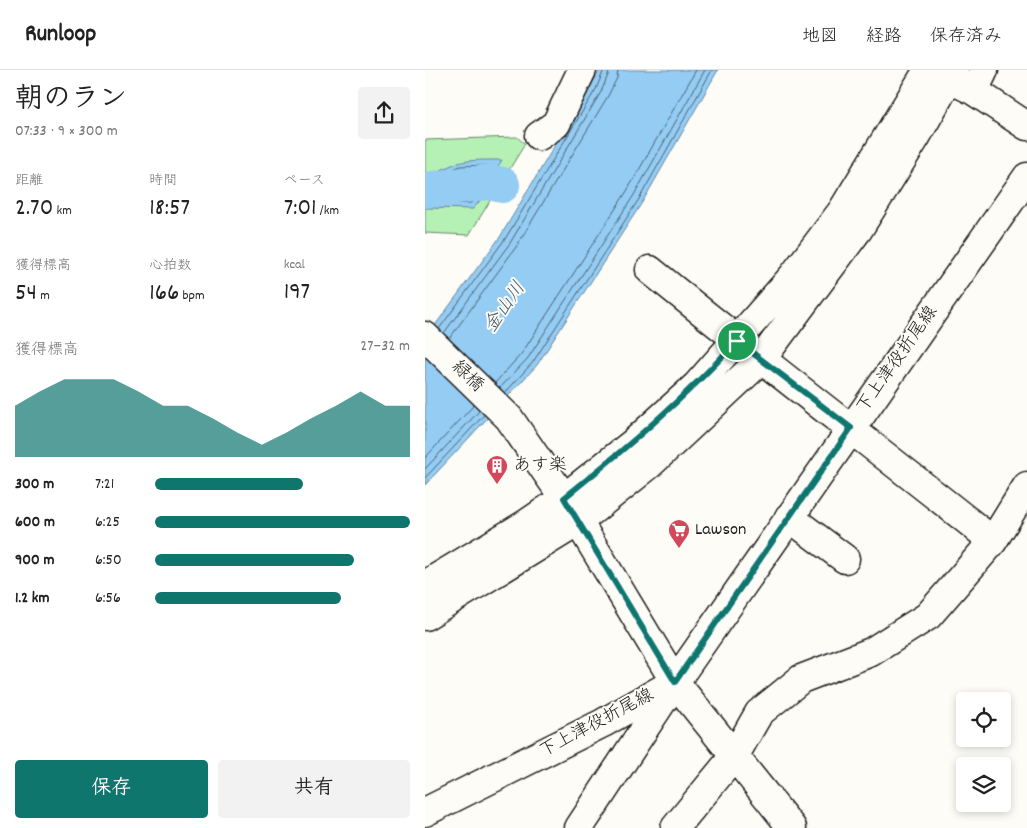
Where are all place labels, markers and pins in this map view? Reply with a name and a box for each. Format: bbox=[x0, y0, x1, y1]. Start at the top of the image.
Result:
pin bbox=[716, 320, 758, 362]
building icon: あす楽 bbox=[485, 454, 509, 485]
place label: あす楽 bbox=[513, 454, 567, 479]
supermarket icon: Lawson bbox=[667, 518, 691, 549]
place label: Lawson bbox=[695, 518, 746, 543]

